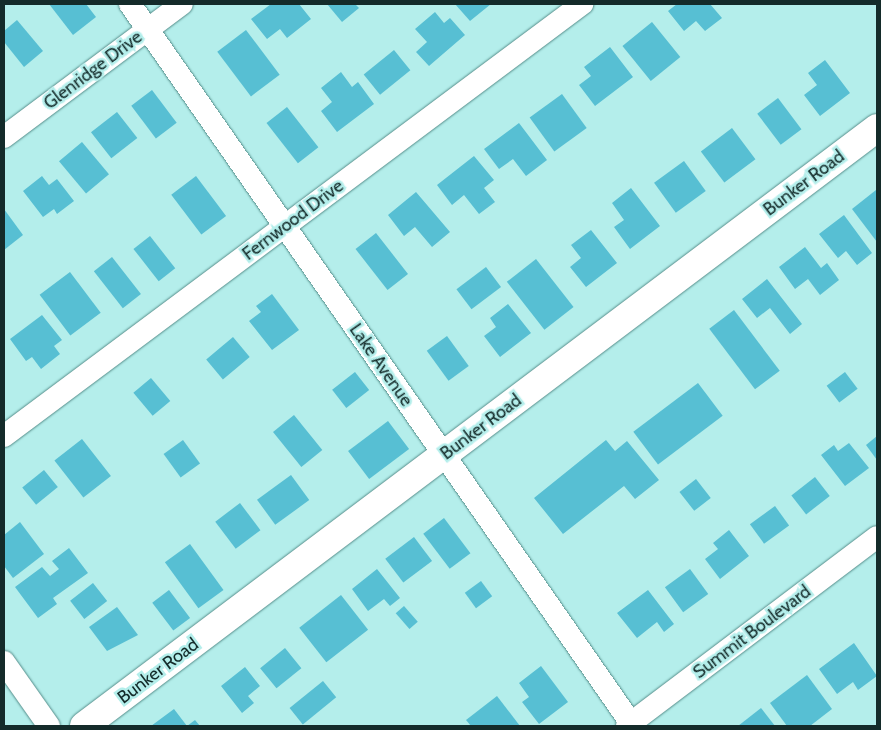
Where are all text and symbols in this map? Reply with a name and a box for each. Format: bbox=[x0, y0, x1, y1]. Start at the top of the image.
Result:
street label: Glenridge Drive bbox=[40, 26, 146, 114]
street label: Bunker Road bbox=[759, 146, 849, 220]
street label: Fernwood Drive bbox=[238, 175, 348, 265]
street label: Lake Avenue bbox=[345, 320, 417, 410]
street label: Bunker Road bbox=[436, 390, 526, 464]
street label: Summit Boulevard bbox=[689, 581, 815, 683]
street label: Bunker Road bbox=[113, 634, 203, 708]

